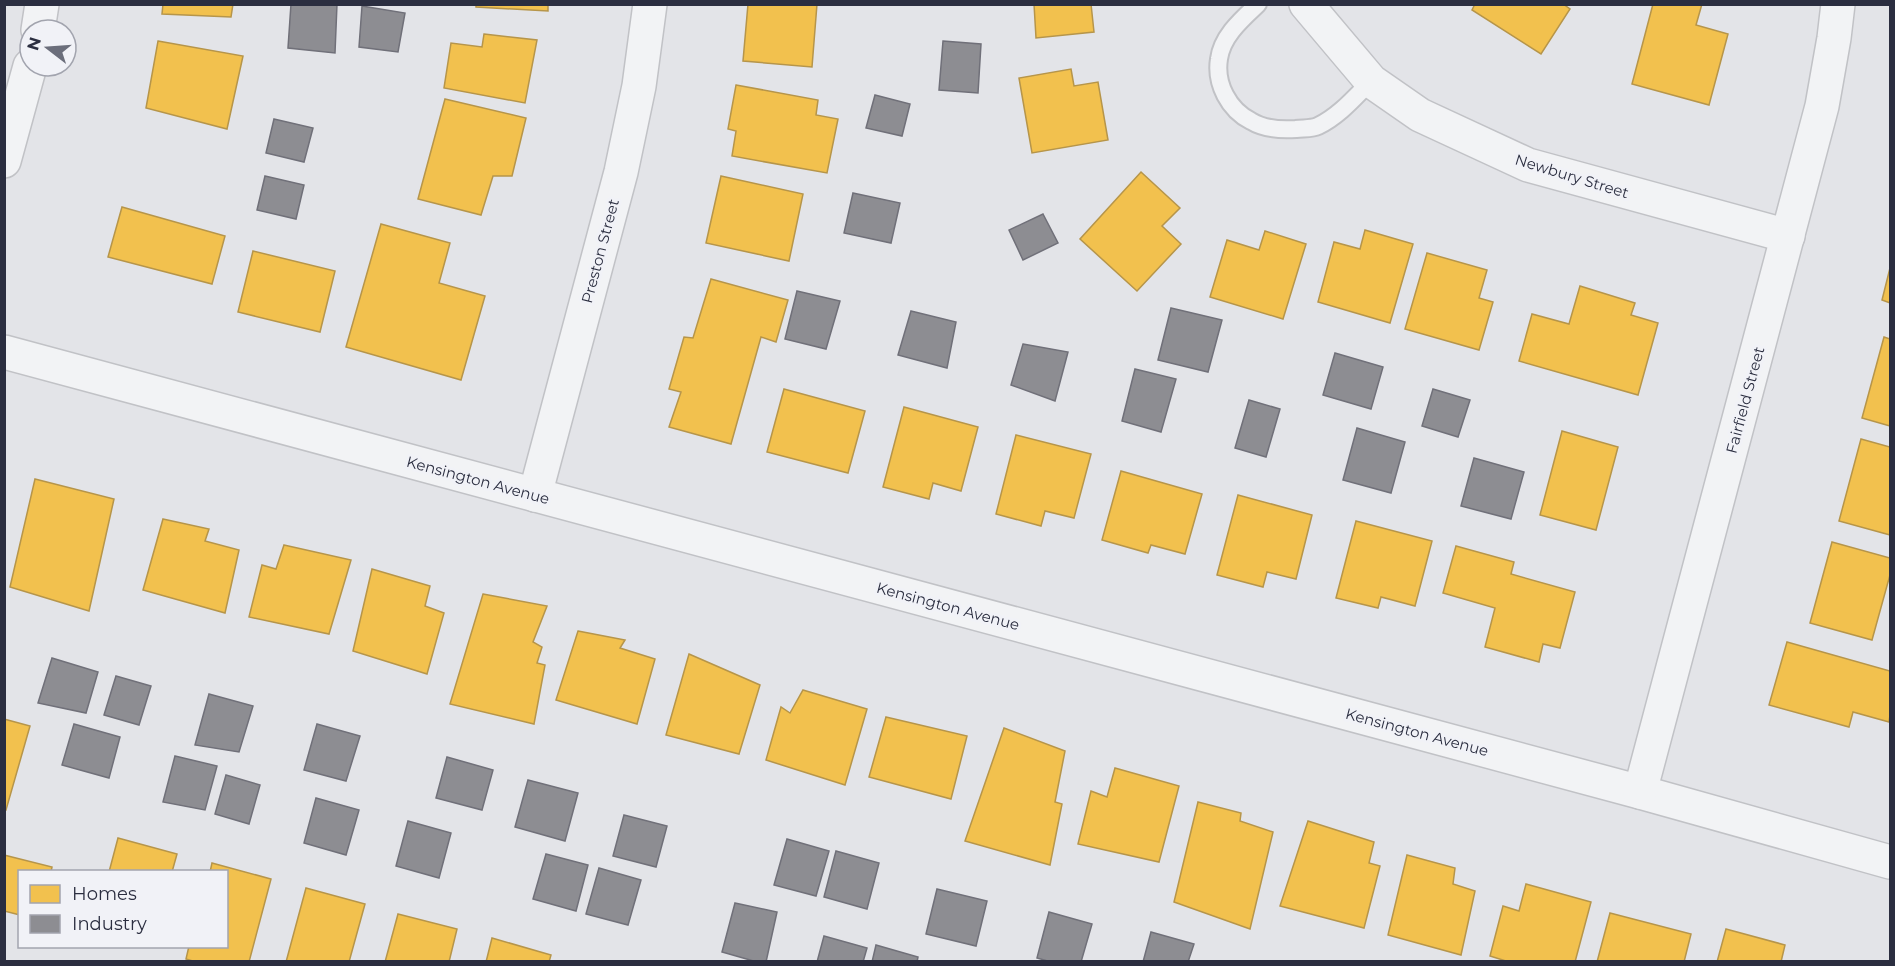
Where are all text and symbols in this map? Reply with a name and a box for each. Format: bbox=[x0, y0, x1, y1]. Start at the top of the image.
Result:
north arrow bbox=[18, 18, 78, 78]
text: N bbox=[23, 35, 45, 53]
street label: Newbury Street bbox=[1513, 150, 1631, 202]
street label: Preston Street bbox=[577, 197, 623, 305]
street label: Fairfield Street bbox=[1722, 344, 1768, 456]
street label: Kensington Avenue bbox=[404, 452, 552, 508]
street label: Kensington Avenue bbox=[874, 578, 1022, 634]
street label: Kensington Avenue bbox=[1343, 704, 1491, 760]
legend bbox=[18, 870, 228, 948]
text: Homes bbox=[72, 883, 137, 905]
text: Industry bbox=[72, 913, 147, 935]

